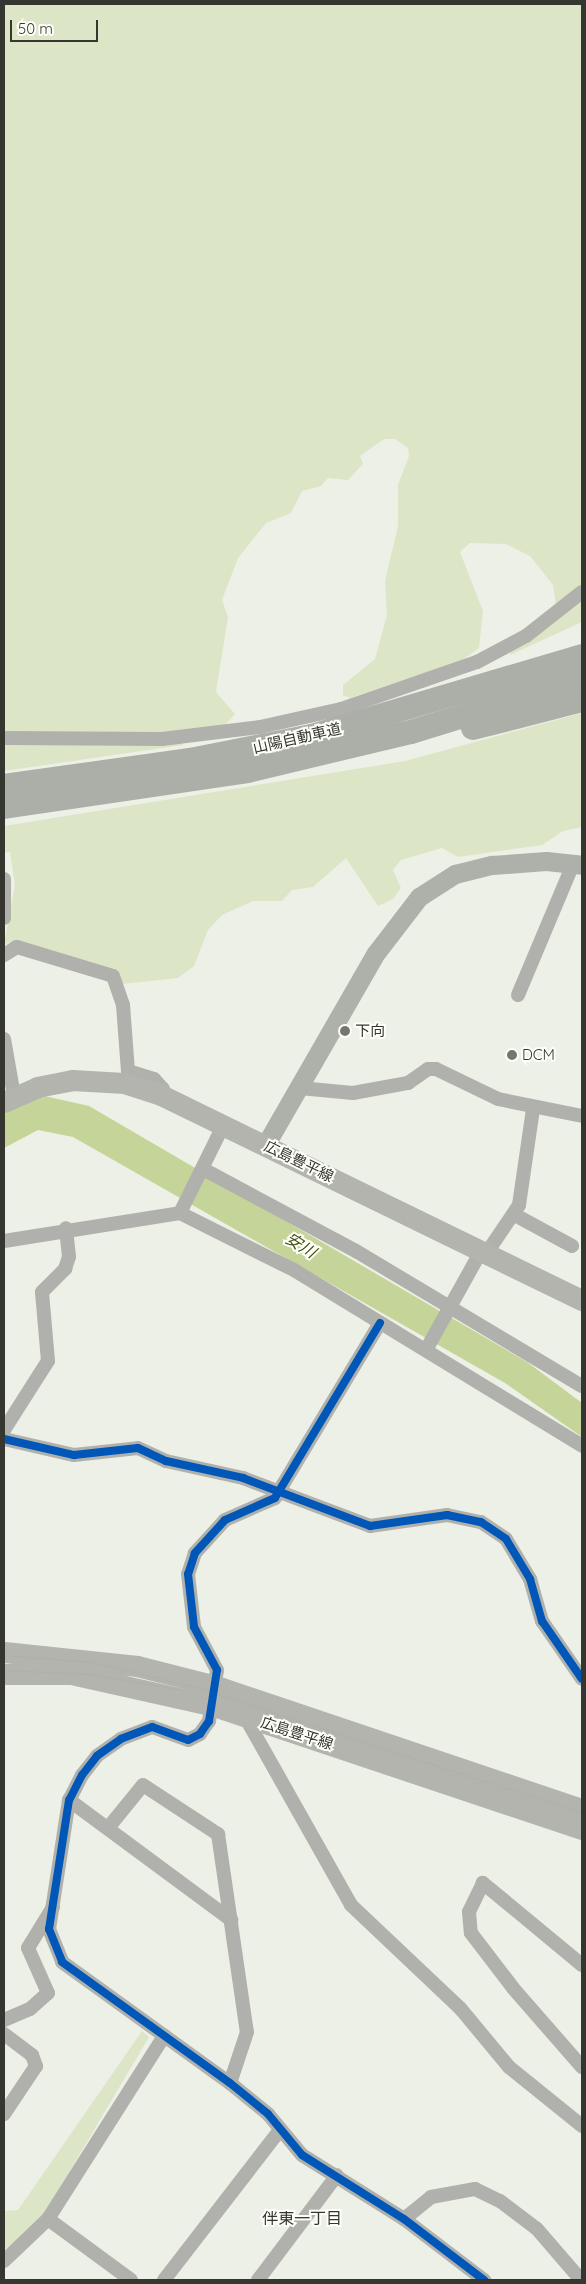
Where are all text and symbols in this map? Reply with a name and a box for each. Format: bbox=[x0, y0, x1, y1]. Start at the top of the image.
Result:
scale bar bbox=[12, 10, 100, 42]
text: 50 m bbox=[18, 19, 53, 38]
street label: 山陽自動車道 bbox=[251, 719, 343, 757]
place label: 下向 bbox=[355, 1022, 385, 1040]
marker: 下向 bbox=[339, 1025, 351, 1037]
place label: DCM bbox=[522, 1046, 555, 1064]
marker: DCM bbox=[506, 1049, 518, 1061]
street label: 広島豊平線 bbox=[261, 1136, 337, 1186]
water label: 安川 bbox=[282, 1228, 320, 1262]
street label: 広島豊平線 bbox=[259, 1713, 335, 1753]
district label: 伴東一丁目 bbox=[262, 2208, 342, 2228]

